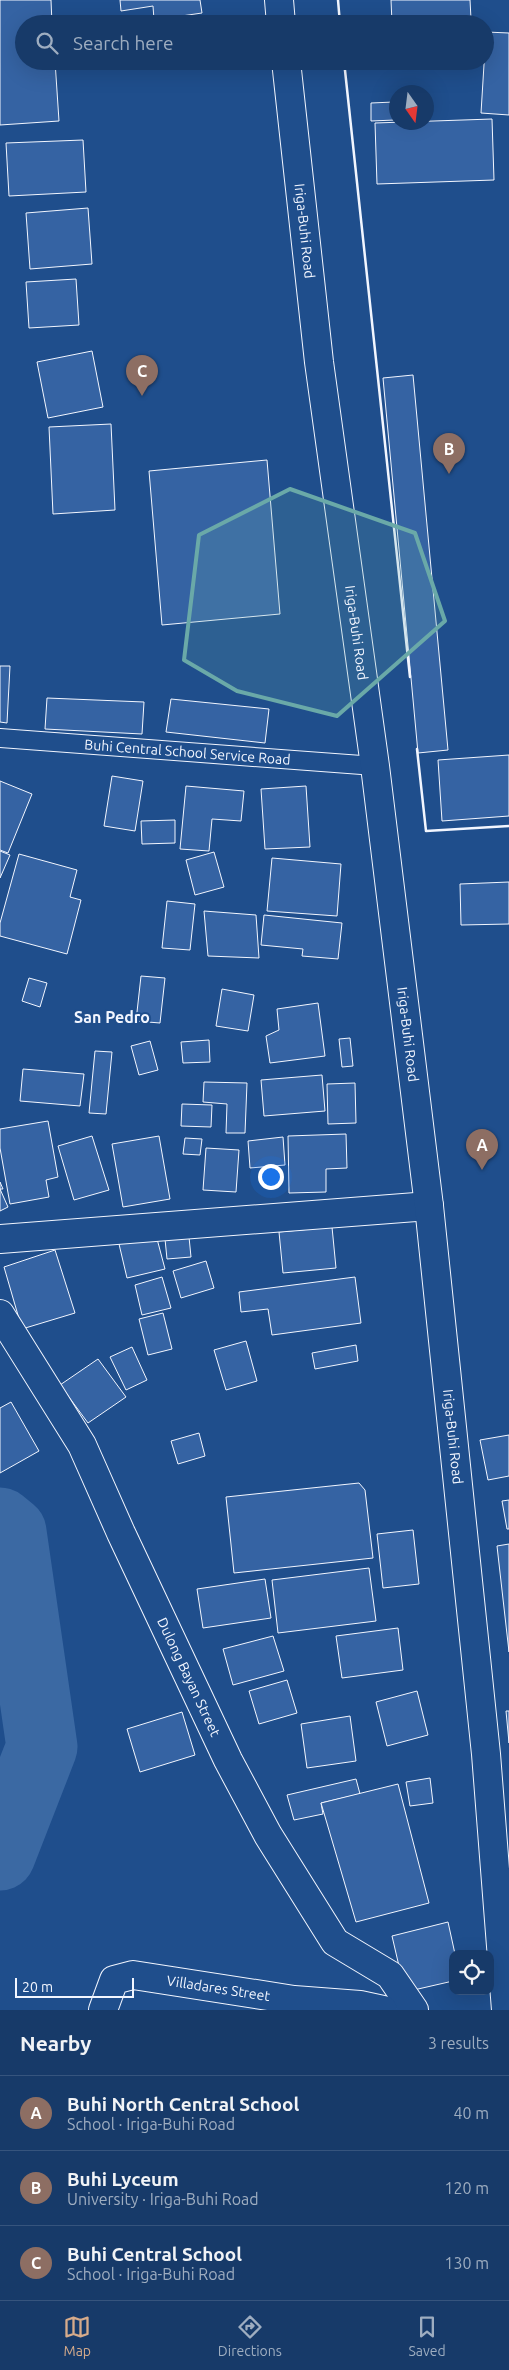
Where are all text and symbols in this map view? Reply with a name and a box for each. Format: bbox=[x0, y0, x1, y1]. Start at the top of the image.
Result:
search box bbox=[15, 15, 494, 70]
icon: search bbox=[33, 29, 61, 57]
text: Search here bbox=[73, 32, 173, 54]
north arrow bbox=[389, 85, 434, 130]
street label: Iriga-Buhi Road bbox=[291, 183, 318, 279]
pin: C bbox=[126, 355, 158, 396]
pin: B bbox=[433, 433, 465, 474]
street label: Iriga-Buhi Road bbox=[342, 584, 371, 681]
street label: Buhi Central School Service Road bbox=[84, 736, 291, 768]
street label: Iriga-Buhi Road bbox=[394, 986, 422, 1083]
district label: San Pedro bbox=[74, 1008, 150, 1026]
pin: A bbox=[466, 1129, 498, 1170]
your location bbox=[258, 1164, 284, 1190]
street label: Iriga-Buhi Road bbox=[440, 1388, 466, 1485]
street label: Dulong Bayan Street bbox=[154, 1615, 224, 1739]
map controls bbox=[449, 1950, 494, 1995]
button: locate bbox=[449, 1950, 494, 1995]
street label: Villadares Street bbox=[166, 1972, 272, 2004]
scale bar bbox=[15, 1975, 134, 1998]
text: 20 m bbox=[22, 1979, 53, 1995]
text: Nearby bbox=[20, 2031, 91, 2055]
text: 3 results bbox=[428, 2034, 489, 2052]
text: Buhi North Central School bbox=[67, 2093, 299, 2115]
text: A bbox=[30, 2104, 42, 2122]
text: 40 m bbox=[453, 2104, 489, 2122]
text: School · Iriga-Buhi Road bbox=[67, 2115, 235, 2133]
text: Buhi Lyceum bbox=[67, 2168, 179, 2190]
text: B bbox=[31, 2179, 41, 2197]
text: 120 m bbox=[444, 2179, 489, 2197]
text: University · Iriga-Buhi Road bbox=[67, 2190, 259, 2208]
text: Buhi Central School bbox=[67, 2243, 242, 2265]
text: C bbox=[31, 2254, 41, 2272]
text: 130 m bbox=[444, 2254, 489, 2272]
text: School · Iriga-Buhi Road bbox=[67, 2265, 235, 2283]
tab: Map bbox=[63, 2313, 91, 2359]
tab: Directions bbox=[218, 2313, 282, 2359]
tab: Saved bbox=[408, 2313, 446, 2359]

